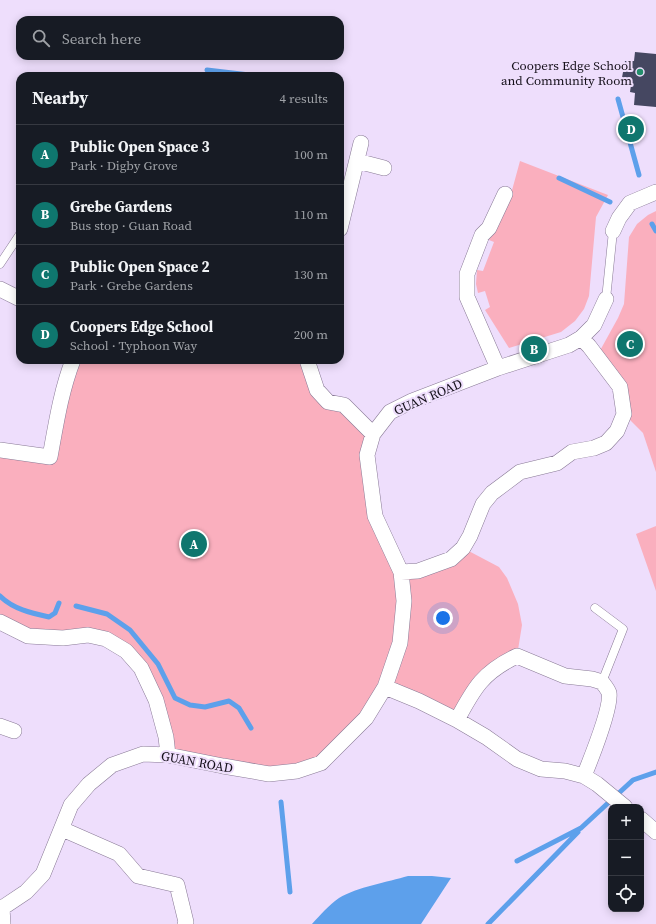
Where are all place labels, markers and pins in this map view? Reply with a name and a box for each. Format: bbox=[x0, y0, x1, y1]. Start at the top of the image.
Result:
place label: Coopers Edge School and Community Room bbox=[501, 57, 632, 89]
marker: Coopers Edge School and Community Room bbox=[635, 67, 645, 77]
pin: D bbox=[618, 114, 644, 144]
pin: C bbox=[617, 329, 643, 359]
pin: B bbox=[521, 334, 547, 364]
pin: A bbox=[181, 529, 207, 559]

